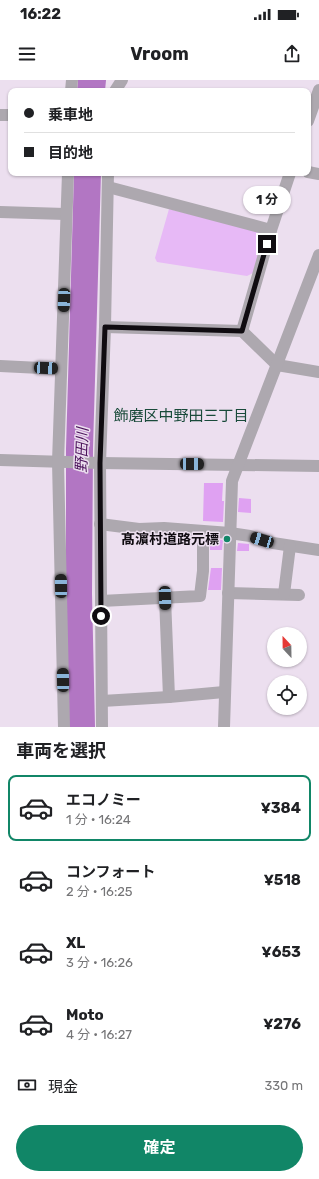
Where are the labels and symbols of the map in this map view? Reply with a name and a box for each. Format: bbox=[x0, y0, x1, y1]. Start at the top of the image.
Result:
callout: 1 分 bbox=[243, 186, 291, 214]
route end bbox=[258, 235, 276, 253]
car bbox=[58, 288, 70, 312]
car bbox=[34, 361, 58, 375]
district label: 飾磨区中野田三丁目 bbox=[113, 407, 249, 425]
water label: 野田川 bbox=[72, 425, 92, 473]
car bbox=[180, 458, 204, 470]
place label: 髙濵村道路元標 bbox=[121, 531, 219, 548]
car bbox=[249, 531, 275, 549]
marker: 髙濵村道路元標 bbox=[222, 534, 232, 544]
car bbox=[55, 574, 67, 598]
car bbox=[159, 586, 171, 610]
route start bbox=[92, 607, 110, 625]
north arrow bbox=[267, 627, 307, 667]
car bbox=[57, 668, 69, 692]

